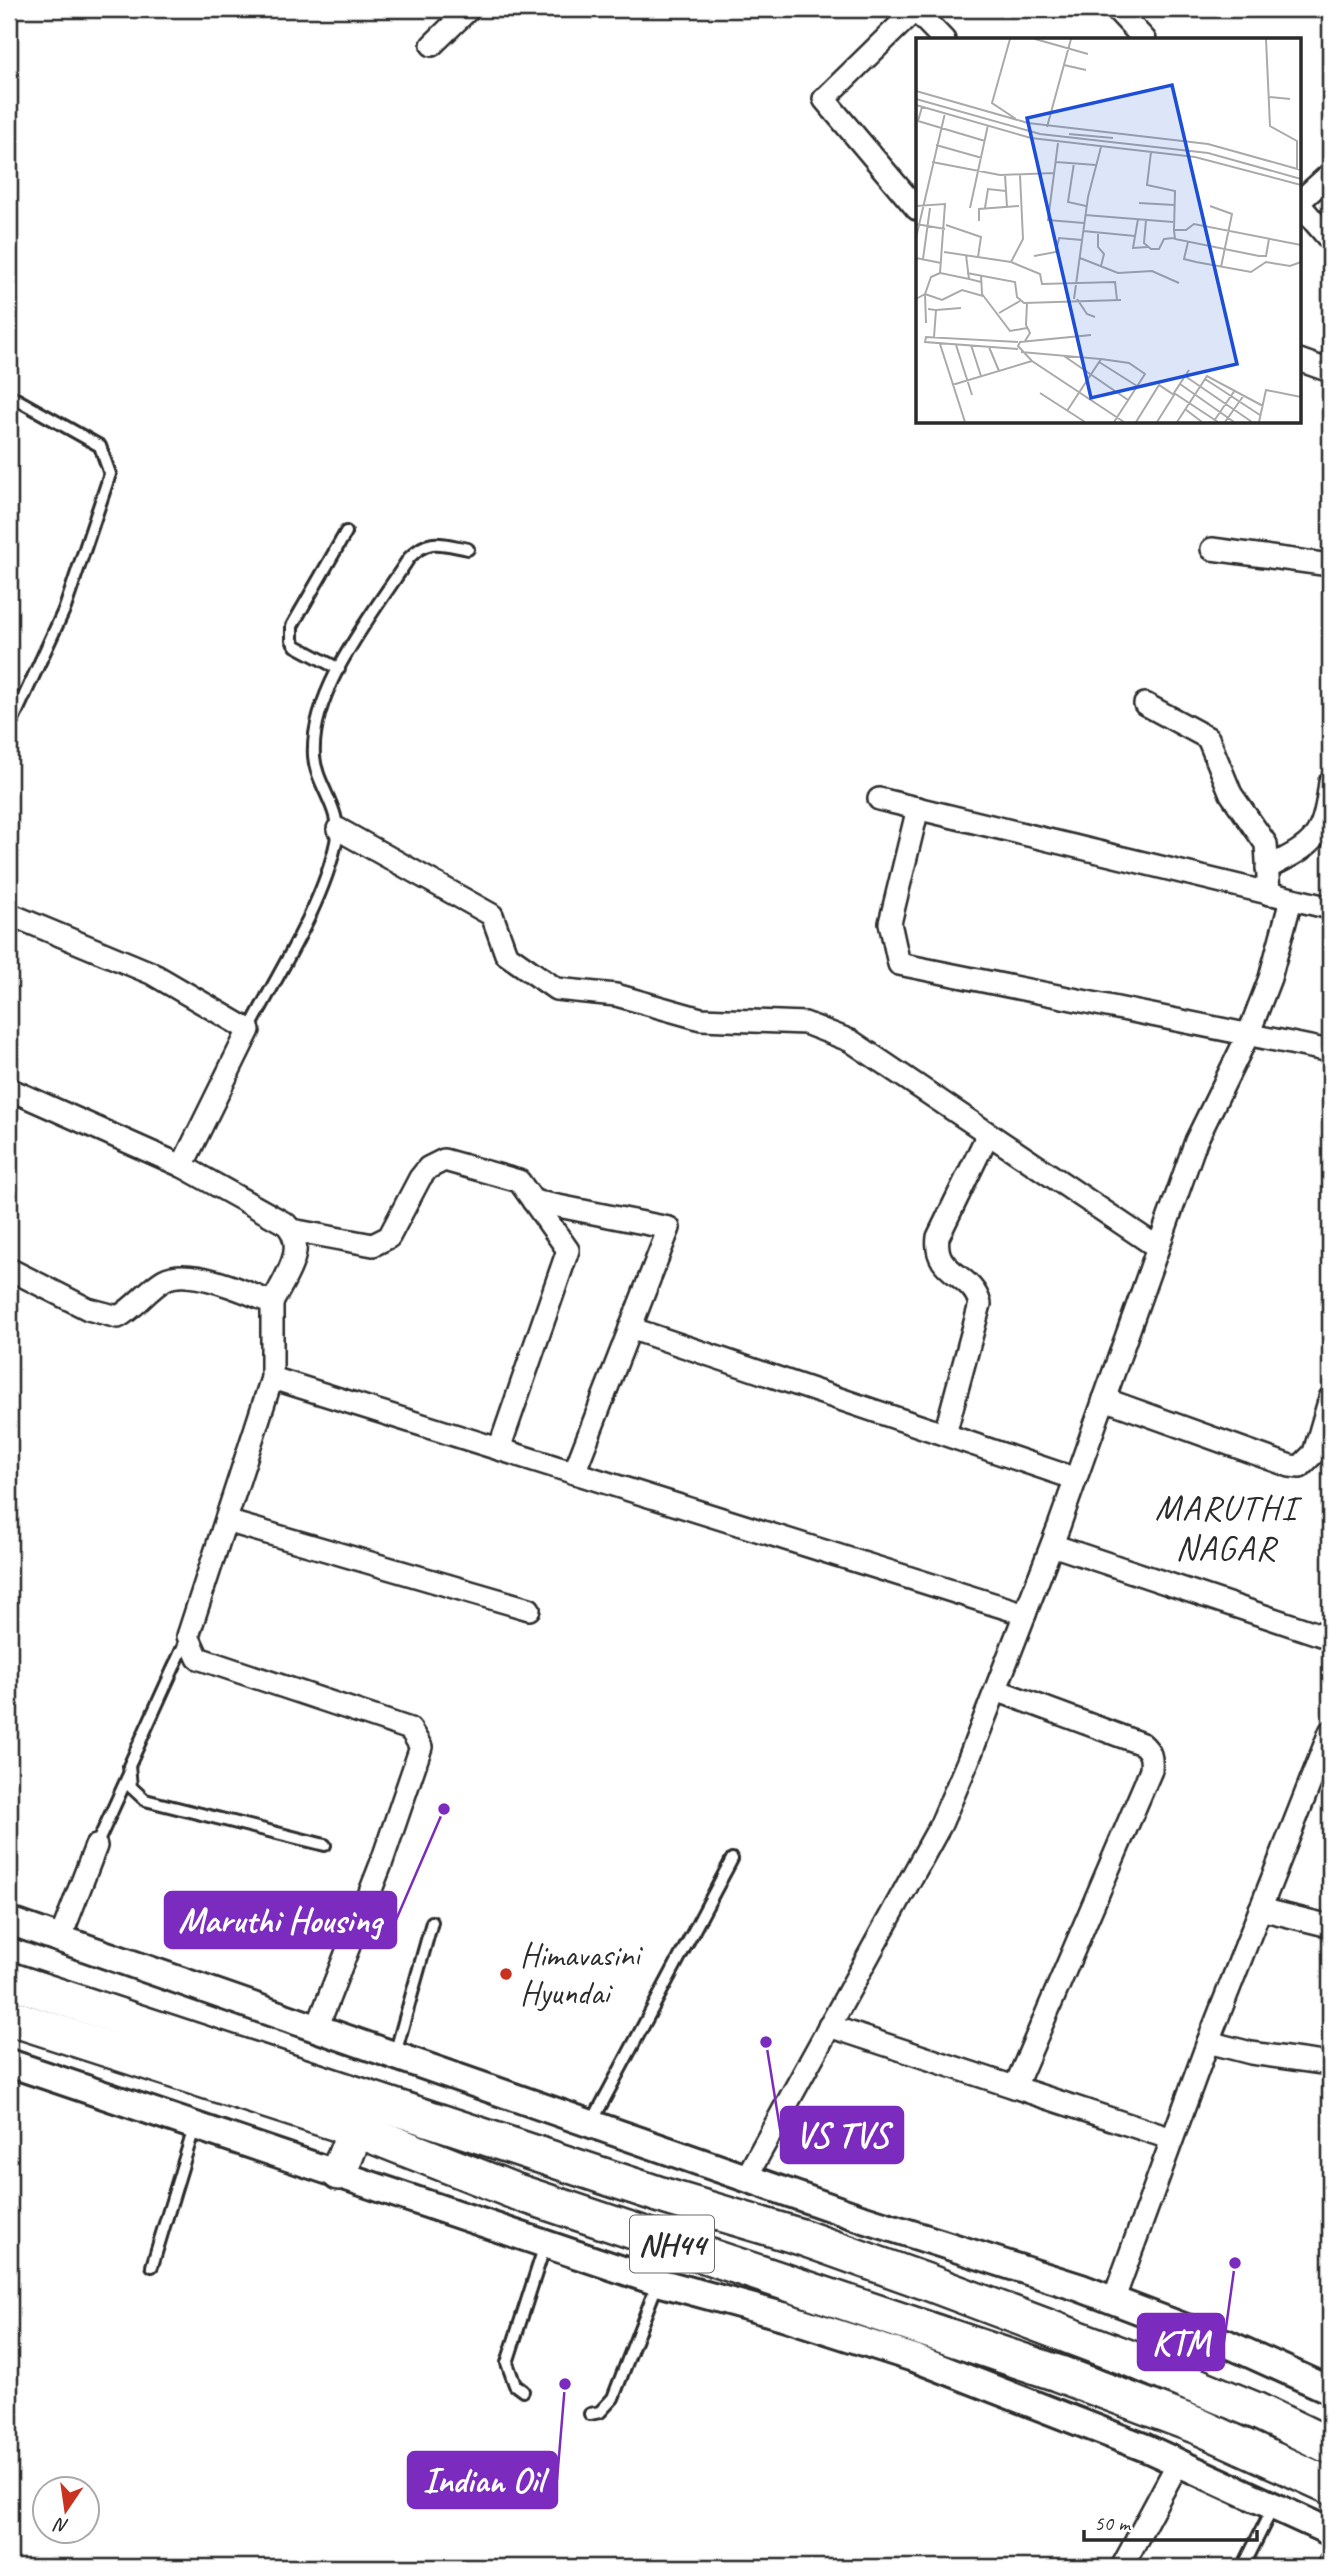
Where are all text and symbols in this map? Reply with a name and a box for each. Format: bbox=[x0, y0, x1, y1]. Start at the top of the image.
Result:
inset map bbox=[916, 38, 1300, 424]
district label: MARUTHI NAGAR bbox=[1155, 1485, 1303, 1570]
callout: Maruthi Housing bbox=[165, 1892, 396, 1948]
text: Maruthi Housing bbox=[178, 1898, 385, 1943]
place label: Himavasini Hyundai bbox=[520, 1934, 644, 2014]
marker: Himavasini Hyundai bbox=[498, 1966, 514, 1982]
callout: VS TVS bbox=[781, 2107, 903, 2163]
text: VS TVS bbox=[795, 2113, 894, 2158]
road number: NH44 bbox=[630, 2216, 714, 2272]
callout: KTM bbox=[1138, 2314, 1224, 2370]
text: KTM bbox=[1152, 2321, 1213, 2366]
callout: Indian Oil bbox=[408, 2452, 557, 2508]
text: Indian Oil bbox=[423, 2458, 550, 2503]
north arrow bbox=[32, 2474, 102, 2544]
scale bar bbox=[1084, 2499, 1257, 2543]
text: 50 m bbox=[1094, 2510, 1132, 2536]
text: N bbox=[51, 2512, 71, 2539]

